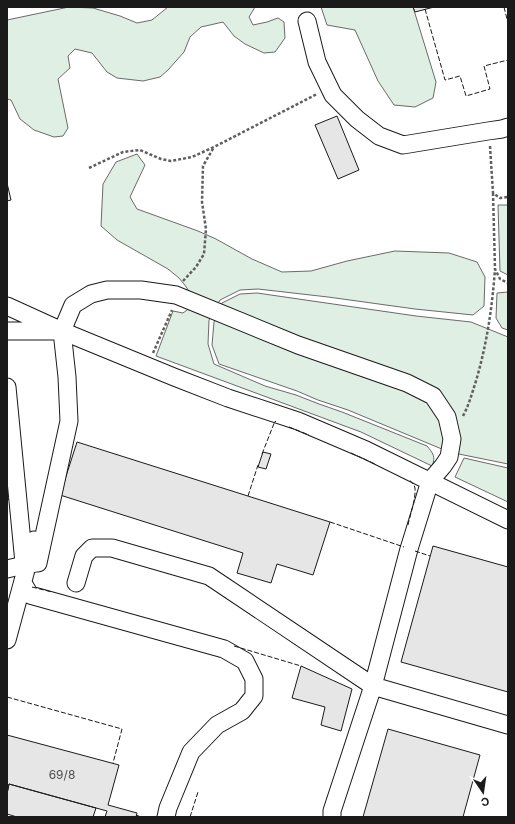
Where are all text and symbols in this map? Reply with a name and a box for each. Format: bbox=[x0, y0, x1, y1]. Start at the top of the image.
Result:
house number: 69/8 bbox=[49, 767, 75, 782]
north arrow bbox=[463, 772, 503, 812]
text: С bbox=[480, 794, 491, 809]

